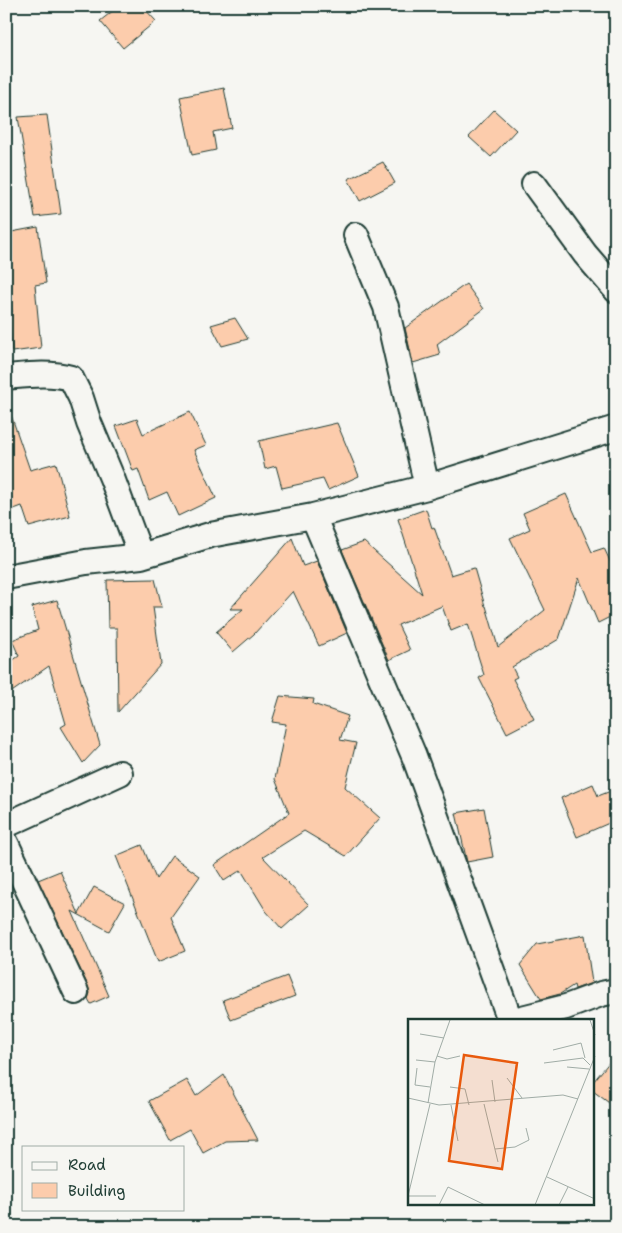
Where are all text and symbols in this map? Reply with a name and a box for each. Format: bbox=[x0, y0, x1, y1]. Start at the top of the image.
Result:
inset map bbox=[408, 1019, 594, 1206]
legend bbox=[22, 1146, 185, 1210]
text: Road bbox=[68, 1155, 106, 1175]
text: Building bbox=[68, 1181, 125, 1201]

